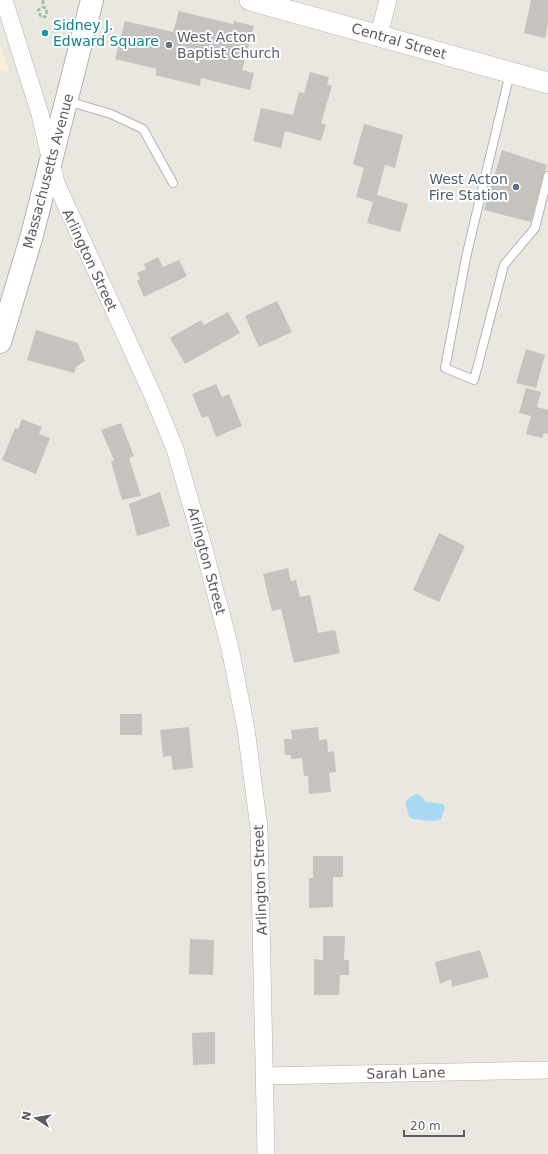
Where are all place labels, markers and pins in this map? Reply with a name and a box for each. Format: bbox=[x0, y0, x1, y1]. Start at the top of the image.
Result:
place label: Sidney J. Edward Square bbox=[53, 17, 159, 49]
marker: Sidney J. Edward Square bbox=[40, 28, 50, 38]
place label: West Acton Baptist Church bbox=[177, 29, 280, 61]
marker: West Acton Baptist Church bbox=[164, 40, 174, 50]
place label: West Acton Fire Station bbox=[429, 171, 508, 203]
marker: West Acton Fire Station bbox=[511, 182, 521, 192]

